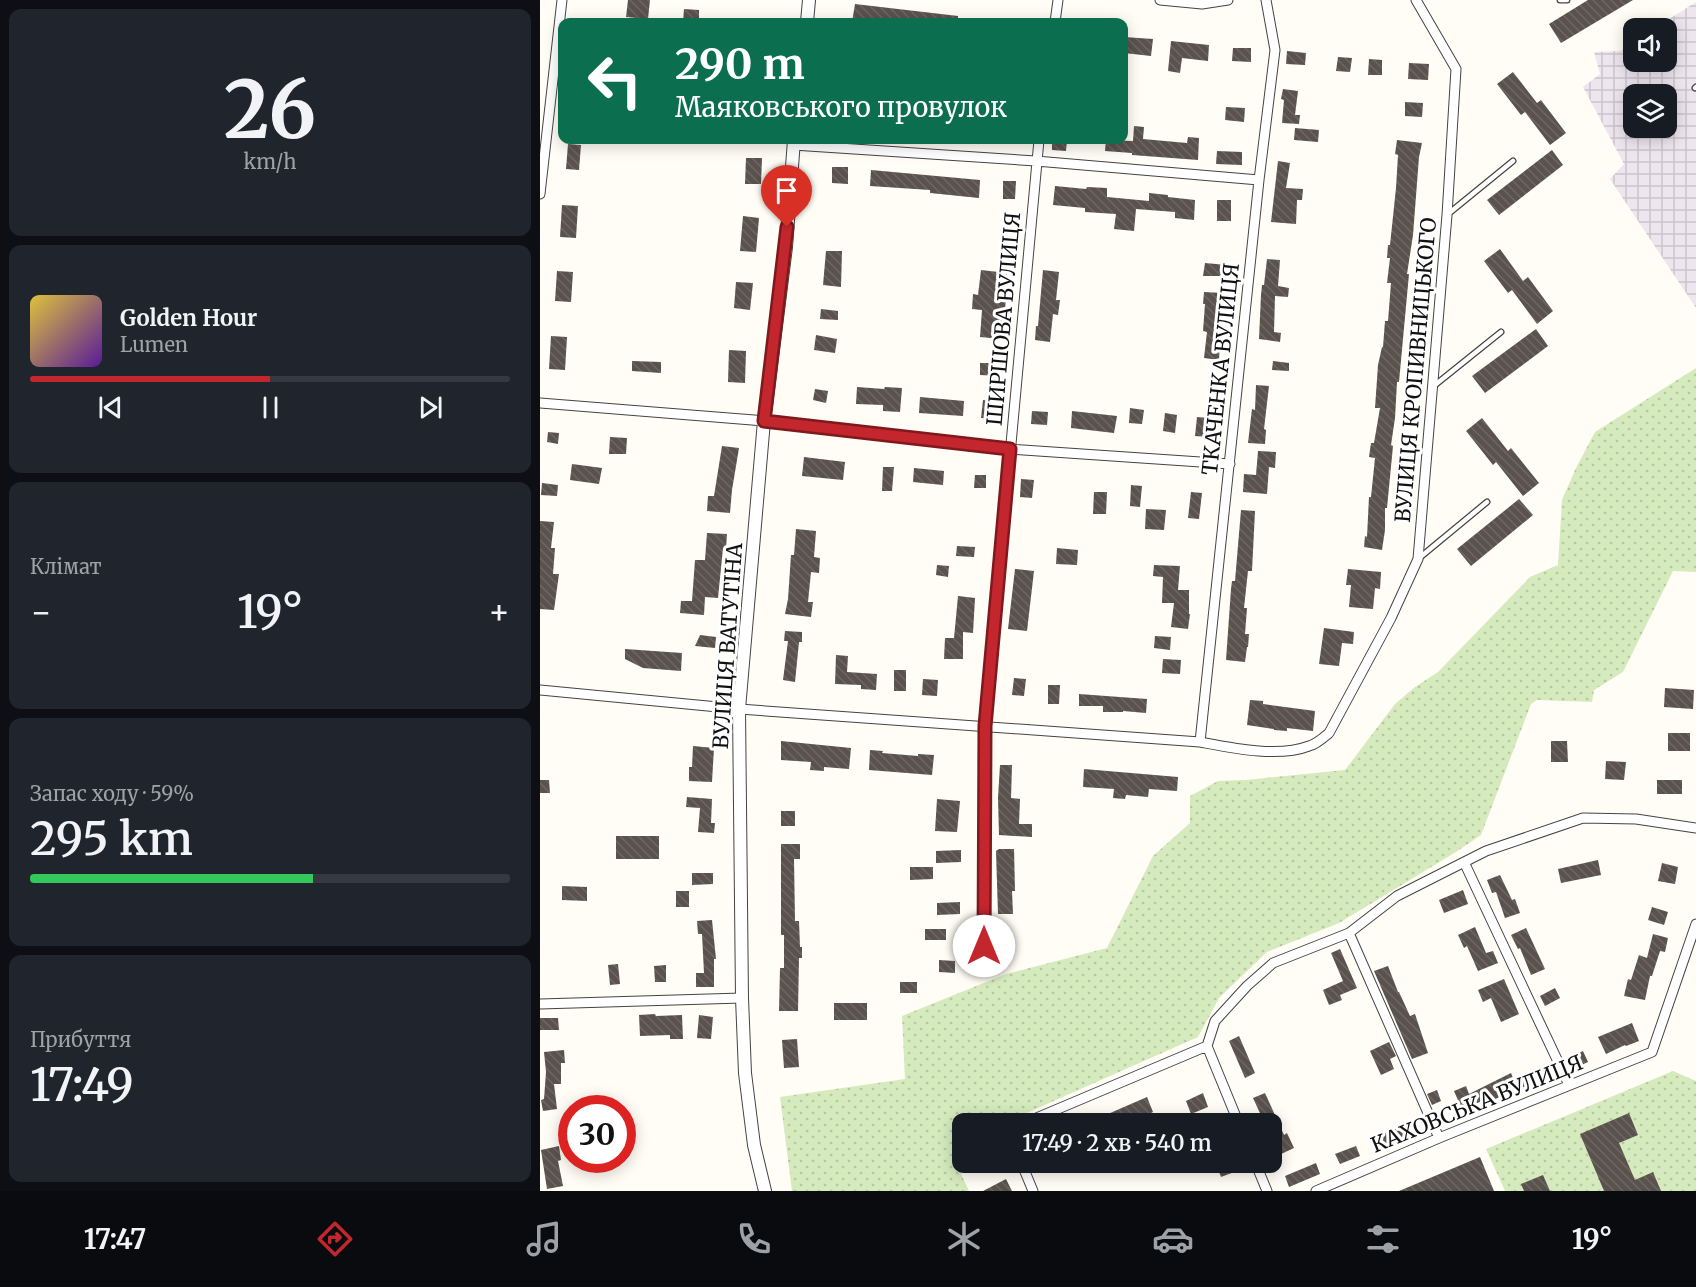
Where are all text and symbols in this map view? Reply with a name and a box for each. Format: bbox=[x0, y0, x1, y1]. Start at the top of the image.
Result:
map controls bbox=[1623, 18, 1677, 138]
button: sound bbox=[1623, 18, 1677, 72]
text: 290 m bbox=[675, 38, 805, 90]
icon: left bbox=[576, 42, 654, 120]
text: 26 bbox=[224, 61, 316, 159]
button: layers bbox=[1623, 84, 1677, 138]
text: Маяковського провулок bbox=[675, 90, 1007, 124]
text: km/h bbox=[244, 149, 296, 174]
pin bbox=[761, 165, 812, 227]
icon: arrive bbox=[770, 174, 803, 207]
street label: ШИРШОВА ВУЛИЦЯ bbox=[981, 211, 1026, 427]
street label: ВУЛИЦЯ КРОПИВНИЦЬКОГО bbox=[1389, 216, 1442, 524]
street label: ТКАЧЕНКА ВУЛИЦЯ bbox=[1196, 262, 1245, 476]
text: Golden Hour bbox=[120, 304, 257, 332]
text: Lumen bbox=[120, 332, 188, 357]
icon: previous bbox=[94, 391, 127, 424]
icon: pause bbox=[254, 391, 287, 424]
icon: next bbox=[414, 391, 447, 424]
street label: ВУЛИЦЯ ВАТУТІНА bbox=[707, 542, 748, 750]
text: Клімат bbox=[30, 554, 102, 579]
text: 19° bbox=[237, 584, 303, 640]
text: − bbox=[30, 592, 52, 633]
text: + bbox=[488, 592, 510, 633]
text: Запас ходу · 59% bbox=[30, 781, 194, 806]
text: 295 km bbox=[30, 811, 193, 867]
position arrow bbox=[952, 914, 1016, 978]
text: Прибуття bbox=[30, 1027, 131, 1052]
street label: КАХОВСЬКА ВУЛИЦЯ bbox=[1367, 1049, 1587, 1158]
text: 17:49 bbox=[30, 1057, 134, 1113]
speed limit sign: 30 bbox=[558, 1095, 636, 1173]
text: 17:49 · 2 хв · 540 m bbox=[1022, 1129, 1212, 1157]
icon: directions bbox=[314, 1218, 356, 1260]
icon: music bbox=[523, 1218, 565, 1260]
icon: phone bbox=[733, 1218, 775, 1260]
icon: climate bbox=[943, 1218, 985, 1260]
icon: car bbox=[1152, 1218, 1194, 1260]
icon: filters bbox=[1362, 1218, 1404, 1260]
text: 17:47 bbox=[84, 1222, 146, 1256]
text: 19° bbox=[1572, 1222, 1612, 1256]

